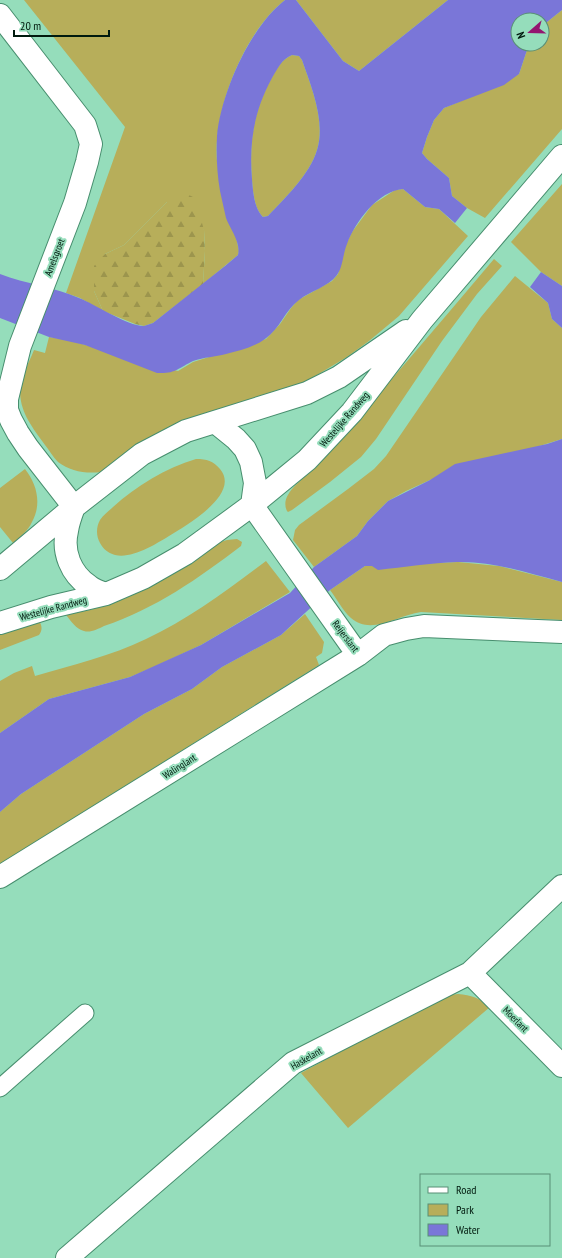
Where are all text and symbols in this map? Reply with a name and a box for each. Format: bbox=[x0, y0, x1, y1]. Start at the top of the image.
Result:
scale bar bbox=[14, 12, 109, 38]
north arrow bbox=[510, 12, 550, 52]
text: 20 m bbox=[20, 18, 41, 33]
text: N bbox=[513, 30, 528, 41]
street label: Amelsgroet bbox=[41, 236, 68, 278]
street label: Westelijke Randweg bbox=[317, 389, 372, 450]
street label: Westelijke Randweg bbox=[18, 593, 88, 624]
street label: Reijerslant bbox=[329, 618, 362, 655]
street label: Walinglant bbox=[160, 751, 199, 782]
street label: Moerlant bbox=[500, 1004, 531, 1035]
street label: Haskelant bbox=[288, 1044, 324, 1073]
legend bbox=[420, 1174, 550, 1246]
text: Road bbox=[456, 1182, 476, 1197]
text: Park bbox=[456, 1202, 474, 1217]
text: Water bbox=[456, 1222, 481, 1237]

